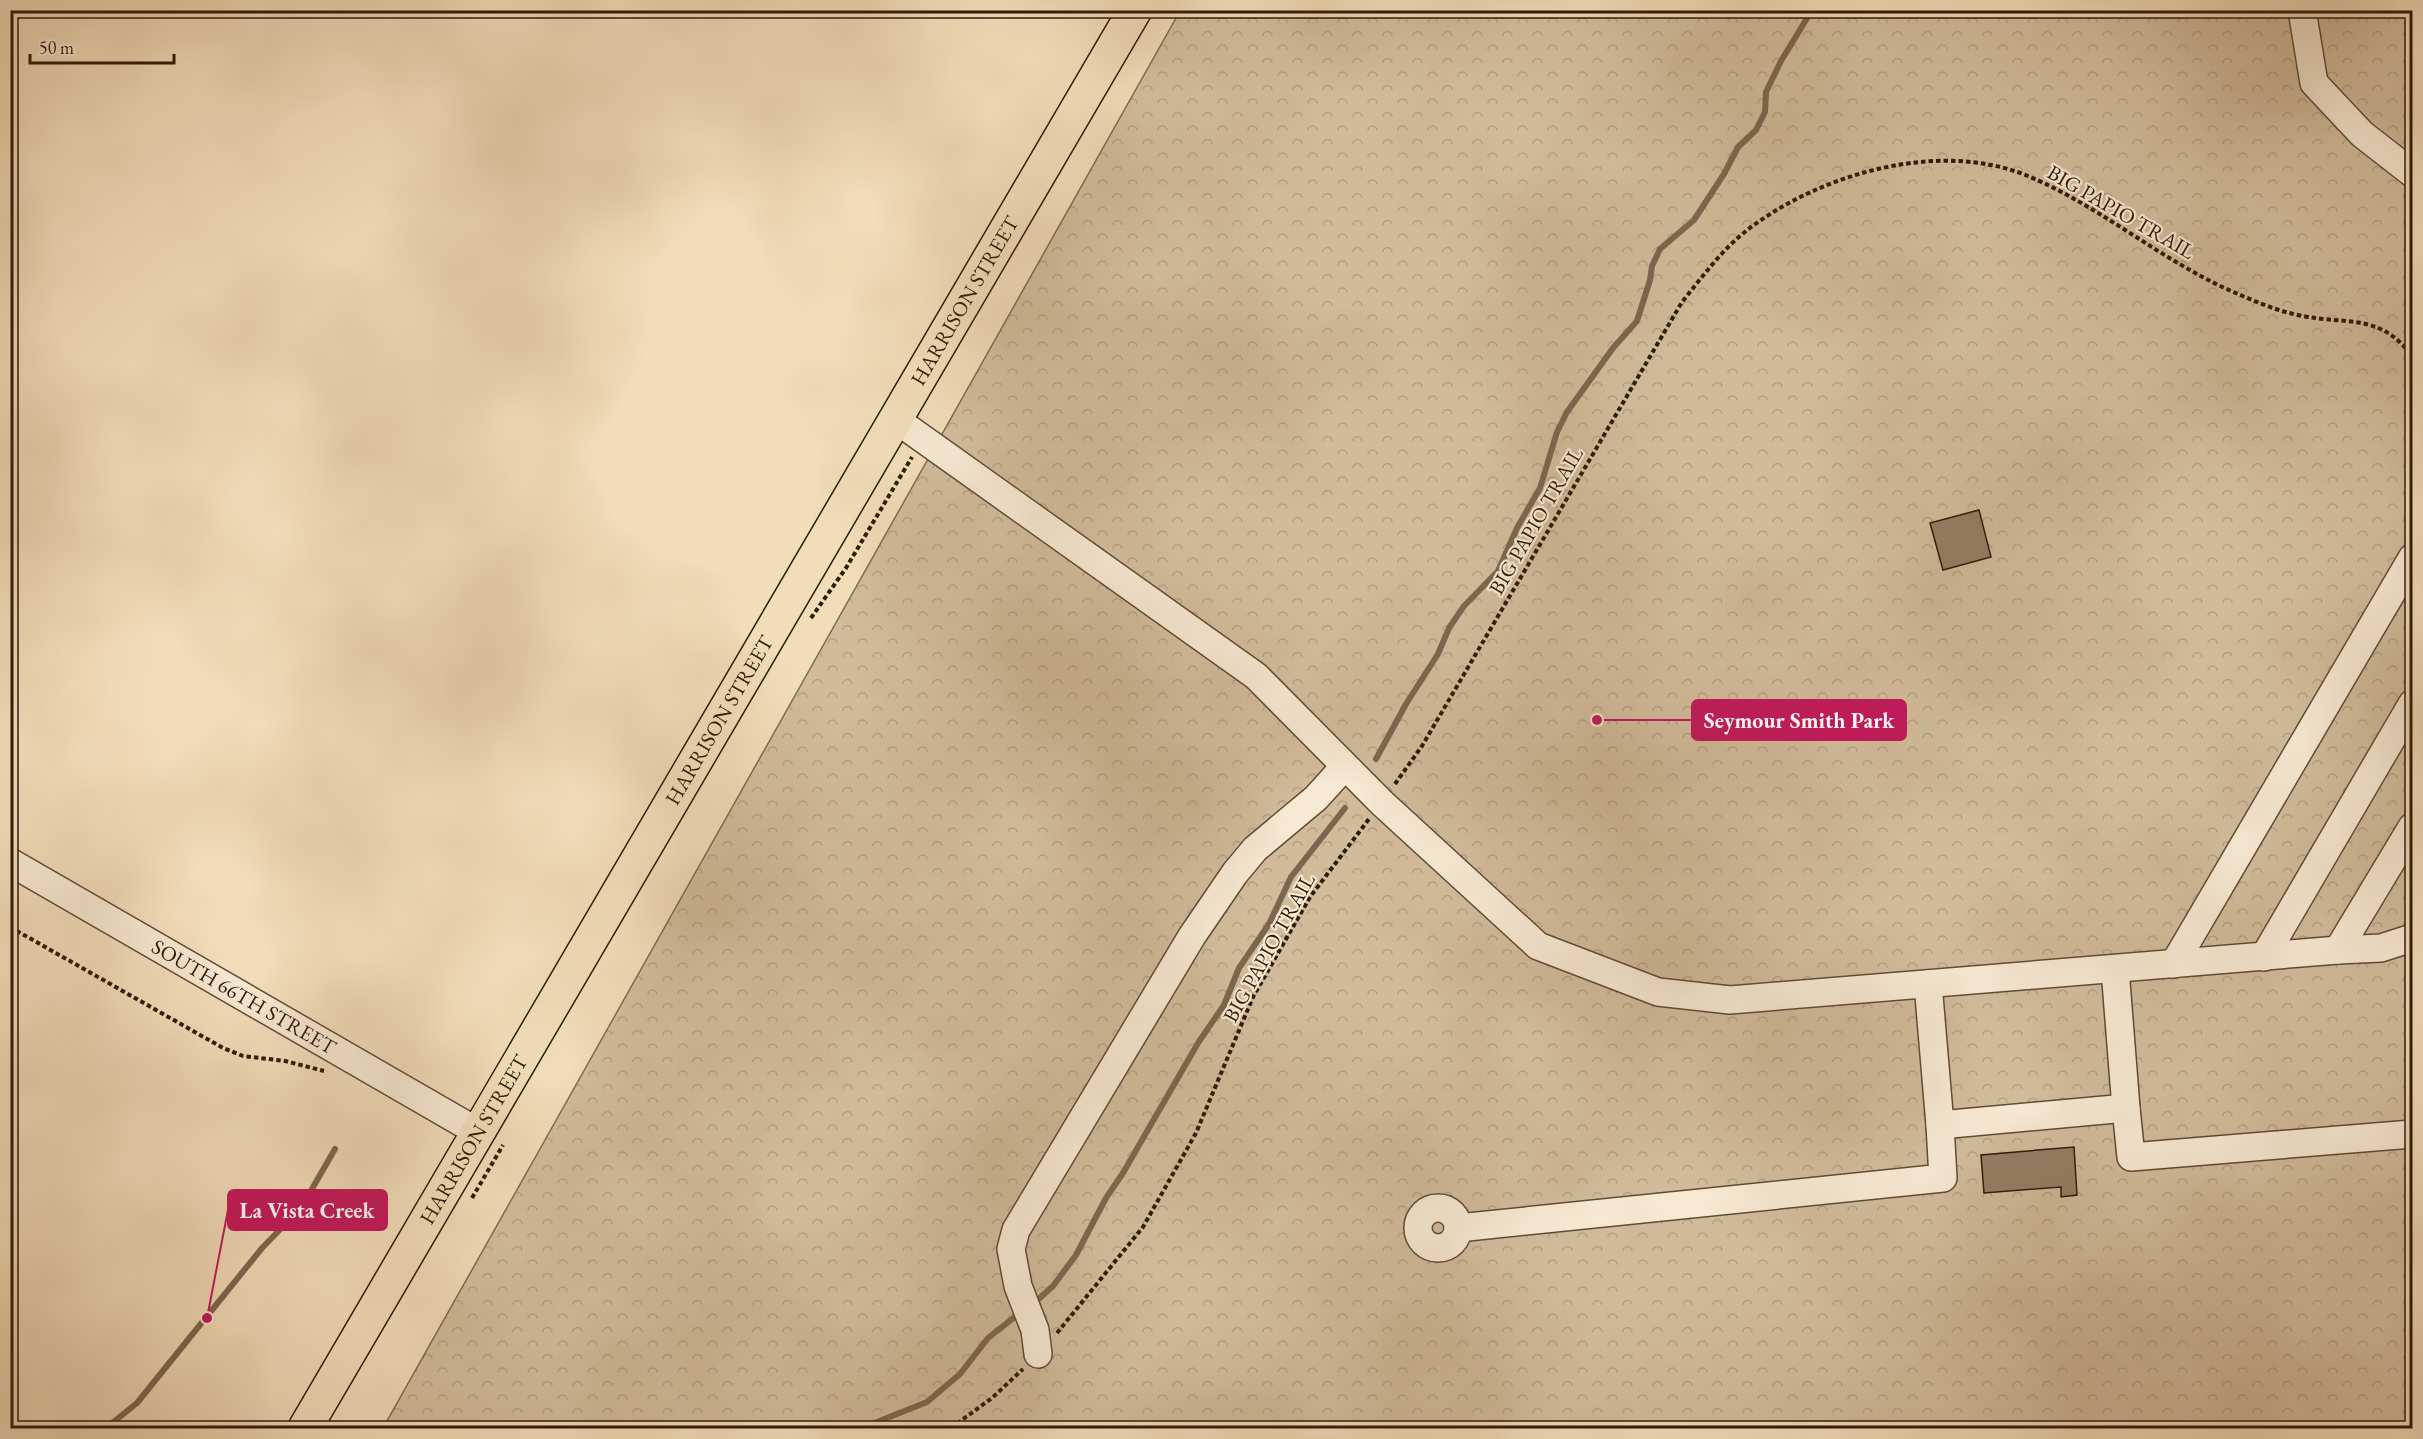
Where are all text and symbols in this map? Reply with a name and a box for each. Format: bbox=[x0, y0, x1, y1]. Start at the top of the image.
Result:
scale bar bbox=[30, 27, 174, 65]
text: 50 m bbox=[39, 36, 74, 59]
street label: BIG PAPIO TRAIL bbox=[2043, 158, 2201, 265]
street label: HARRISON STREET bbox=[904, 210, 1025, 390]
street label: BIG PAPIO TRAIL bbox=[1482, 441, 1589, 599]
street label: HARRISON STREET bbox=[659, 630, 779, 810]
callout: Seymour Smith Park bbox=[1692, 700, 1906, 740]
text: Seymour Smith Park bbox=[1704, 706, 1895, 735]
street label: BIG PAPIO TRAIL bbox=[1217, 868, 1321, 1027]
street label: SOUTH 66TH STREET bbox=[147, 933, 342, 1061]
street label: HARRISON STREET bbox=[413, 1049, 534, 1229]
callout: La Vista Creek bbox=[228, 1190, 387, 1230]
text: La Vista Creek bbox=[240, 1196, 375, 1225]

